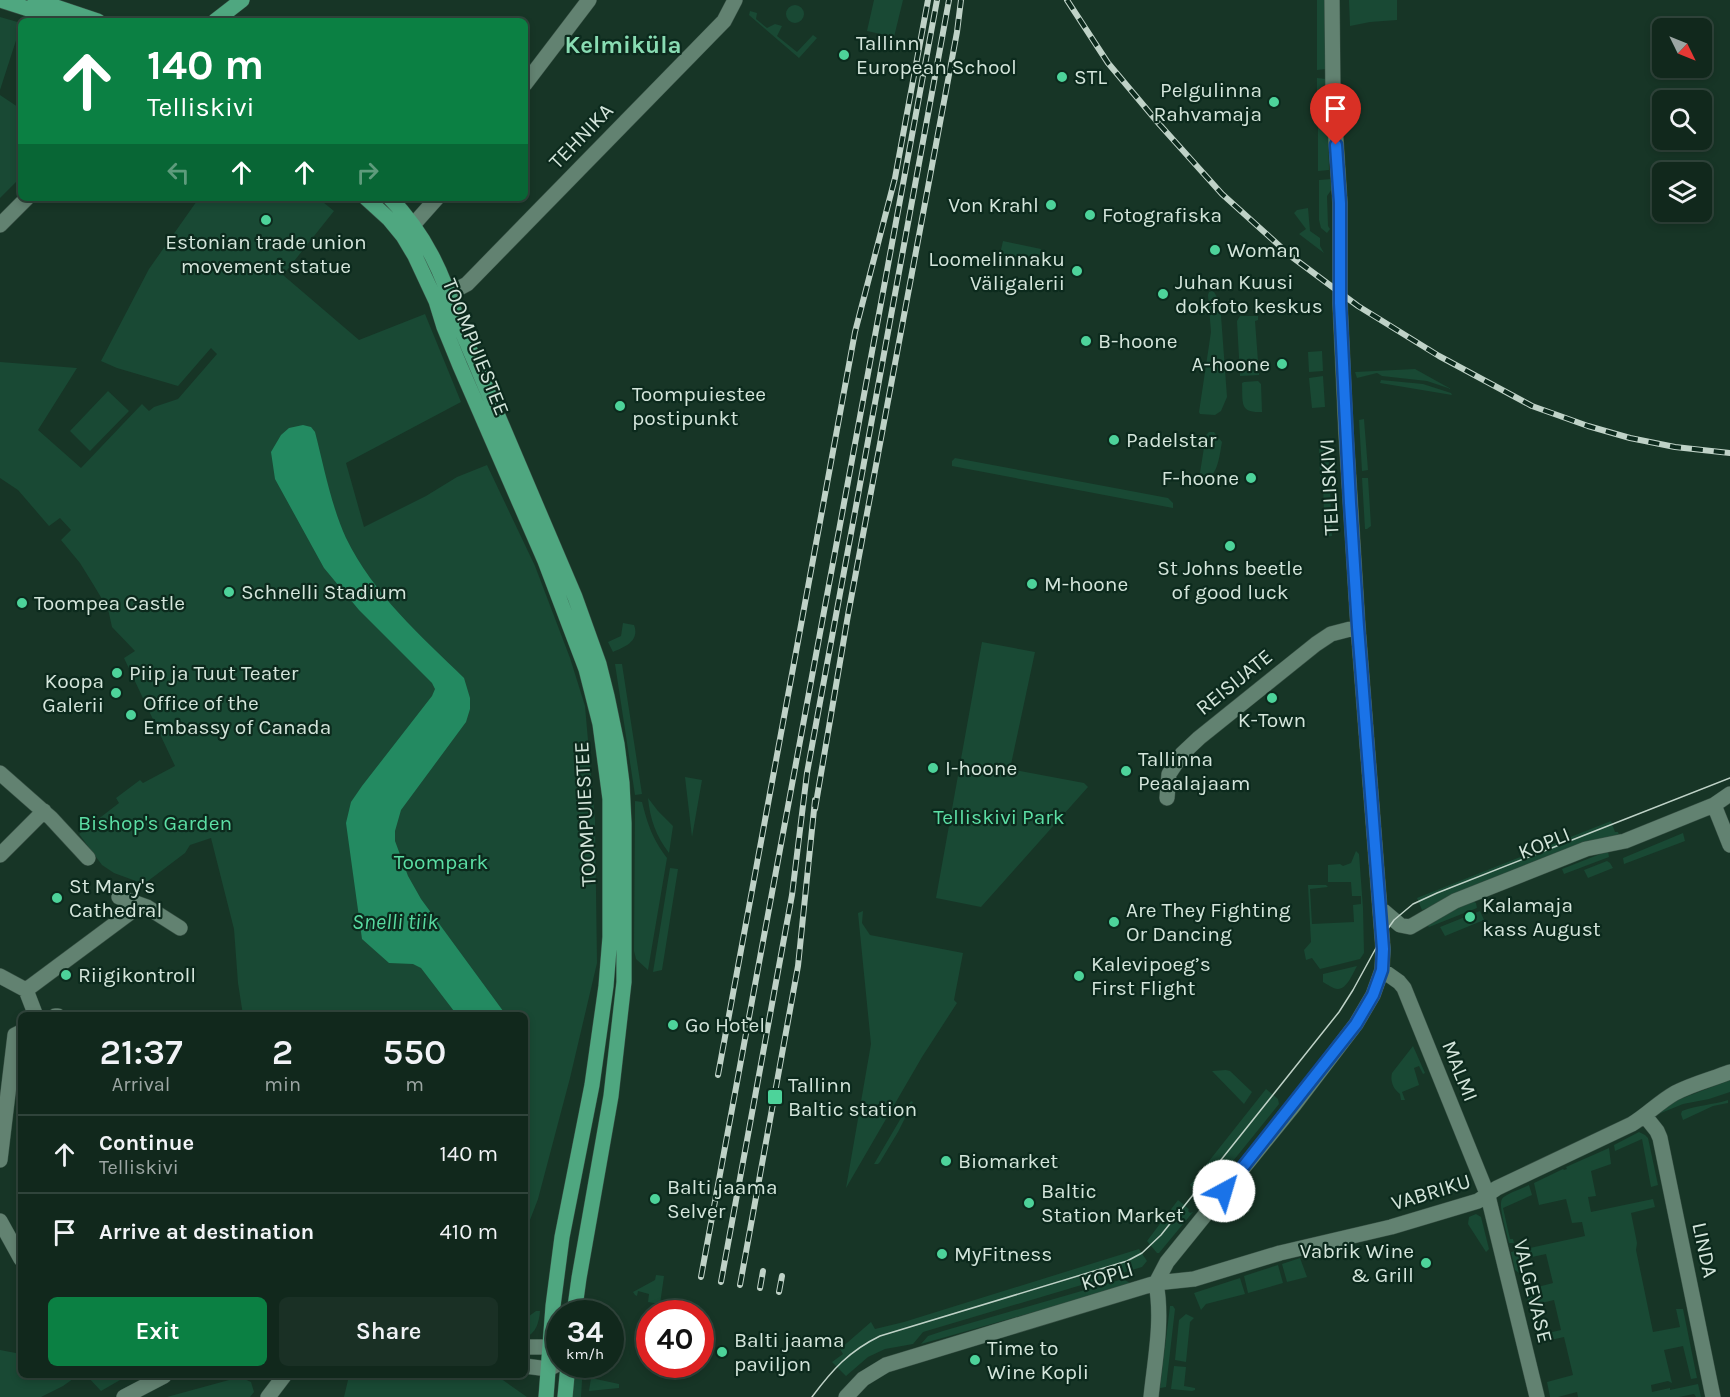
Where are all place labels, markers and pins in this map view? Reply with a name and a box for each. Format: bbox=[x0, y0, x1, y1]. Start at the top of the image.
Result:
place label: Tallinn European School bbox=[856, 31, 1017, 79]
marker: Tallinn European School bbox=[837, 48, 851, 62]
place label: STL bbox=[1074, 65, 1107, 89]
marker: STL bbox=[1055, 70, 1069, 84]
place label: Pelgulinna Rahvamaja bbox=[1153, 78, 1262, 126]
pin bbox=[1310, 83, 1361, 145]
marker: Pelgulinna Rahvamaja bbox=[1267, 95, 1281, 109]
place label: Von Krahl bbox=[948, 193, 1039, 217]
marker: Von Krahl bbox=[1044, 198, 1058, 212]
place label: Fotografiska bbox=[1102, 203, 1222, 227]
marker: Fotografiska bbox=[1083, 208, 1097, 222]
marker: Estonian trade union movement statue bbox=[259, 213, 273, 227]
place label: Estonian trade union movement statue bbox=[165, 230, 367, 278]
place label: Woman bbox=[1227, 238, 1300, 262]
marker: Woman bbox=[1208, 243, 1222, 257]
place label: Loomelinnaku Väligalerii bbox=[928, 247, 1065, 295]
marker: Loomelinnaku Väligalerii bbox=[1070, 264, 1084, 278]
place label: Juhan Kuusi dokfoto keskus bbox=[1175, 270, 1323, 318]
marker: Juhan Kuusi dokfoto keskus bbox=[1156, 287, 1170, 301]
place label: B-hoone bbox=[1098, 329, 1177, 353]
marker: B-hoone bbox=[1079, 334, 1093, 348]
place label: A-hoone bbox=[1192, 352, 1270, 376]
marker: A-hoone bbox=[1275, 357, 1289, 371]
place label: Toompuiestee postipunkt bbox=[632, 382, 766, 430]
marker: Toompuiestee postipunkt bbox=[613, 399, 627, 413]
place label: Padelstar bbox=[1126, 428, 1217, 452]
marker: Padelstar bbox=[1107, 433, 1121, 447]
place label: F-hoone bbox=[1162, 466, 1239, 490]
marker: F-hoone bbox=[1244, 471, 1258, 485]
marker: St Johns beetle of good luck bbox=[1223, 539, 1237, 553]
place label: St Johns beetle of good luck bbox=[1157, 556, 1303, 604]
place label: M-hoone bbox=[1044, 572, 1128, 596]
marker: M-hoone bbox=[1025, 577, 1039, 591]
place label: Schnelli Stadium bbox=[241, 580, 407, 604]
marker: Schnelli Stadium bbox=[222, 585, 236, 599]
place label: Toompea Castle bbox=[34, 591, 185, 615]
marker: Toompea Castle bbox=[15, 596, 29, 610]
place label: Piip ja Tuut Teater bbox=[129, 661, 299, 685]
marker: Piip ja Tuut Teater bbox=[110, 666, 124, 680]
place label: Koopa Galerii bbox=[42, 669, 104, 717]
marker: Koopa Galerii bbox=[109, 686, 123, 700]
place label: Office of the Embassy of Canada bbox=[143, 691, 331, 739]
marker: K-Town bbox=[1265, 691, 1279, 705]
marker: Office of the Embassy of Canada bbox=[124, 708, 138, 722]
place label: K-Town bbox=[1238, 708, 1306, 732]
place label: Tallinna Peaalajaam bbox=[1138, 747, 1250, 795]
place label: I-hoone bbox=[945, 756, 1017, 780]
marker: I-hoone bbox=[926, 761, 940, 775]
marker: Tallinna Peaalajaam bbox=[1119, 764, 1133, 778]
place label: St Mary's Cathedral bbox=[69, 874, 162, 922]
marker: St Mary's Cathedral bbox=[50, 891, 64, 905]
place label: Kalamaja kass August bbox=[1482, 893, 1601, 941]
place label: Are They Fighting Or Dancing bbox=[1126, 898, 1291, 946]
marker: Kalamaja kass August bbox=[1463, 910, 1477, 924]
marker: Are They Fighting Or Dancing bbox=[1107, 915, 1121, 929]
place label: Kalevipoeg’s First Flight bbox=[1091, 952, 1211, 1000]
place label: Riigikontroll bbox=[78, 963, 196, 987]
marker: Riigikontroll bbox=[59, 968, 73, 982]
marker: Kalevipoeg’s First Flight bbox=[1072, 969, 1086, 983]
place label: Go Hotel bbox=[685, 1013, 765, 1037]
marker: Go Hotel bbox=[666, 1018, 680, 1032]
place label: Tallinn Baltic station bbox=[788, 1073, 917, 1121]
marker: Tallinn Baltic station bbox=[766, 1088, 784, 1106]
place label: Biomarket bbox=[958, 1149, 1058, 1173]
marker: Biomarket bbox=[939, 1154, 953, 1168]
place label: Balti jaama Selver bbox=[667, 1175, 778, 1223]
place label: Baltic Station Market bbox=[1041, 1179, 1184, 1227]
marker: Balti jaama Selver bbox=[648, 1192, 662, 1206]
marker: Baltic Station Market bbox=[1022, 1196, 1036, 1210]
place label: Vabrik Wine & Grill bbox=[1300, 1239, 1414, 1287]
place label: MyFitness bbox=[954, 1242, 1052, 1266]
marker: MyFitness bbox=[935, 1247, 949, 1261]
marker: Vabrik Wine & Grill bbox=[1419, 1256, 1433, 1270]
place label: Balti jaama paviljon bbox=[734, 1328, 845, 1376]
place label: Time to Wine Kopli bbox=[987, 1336, 1089, 1384]
marker: Balti jaama paviljon bbox=[715, 1345, 729, 1359]
marker: Time to Wine Kopli bbox=[968, 1353, 982, 1367]

